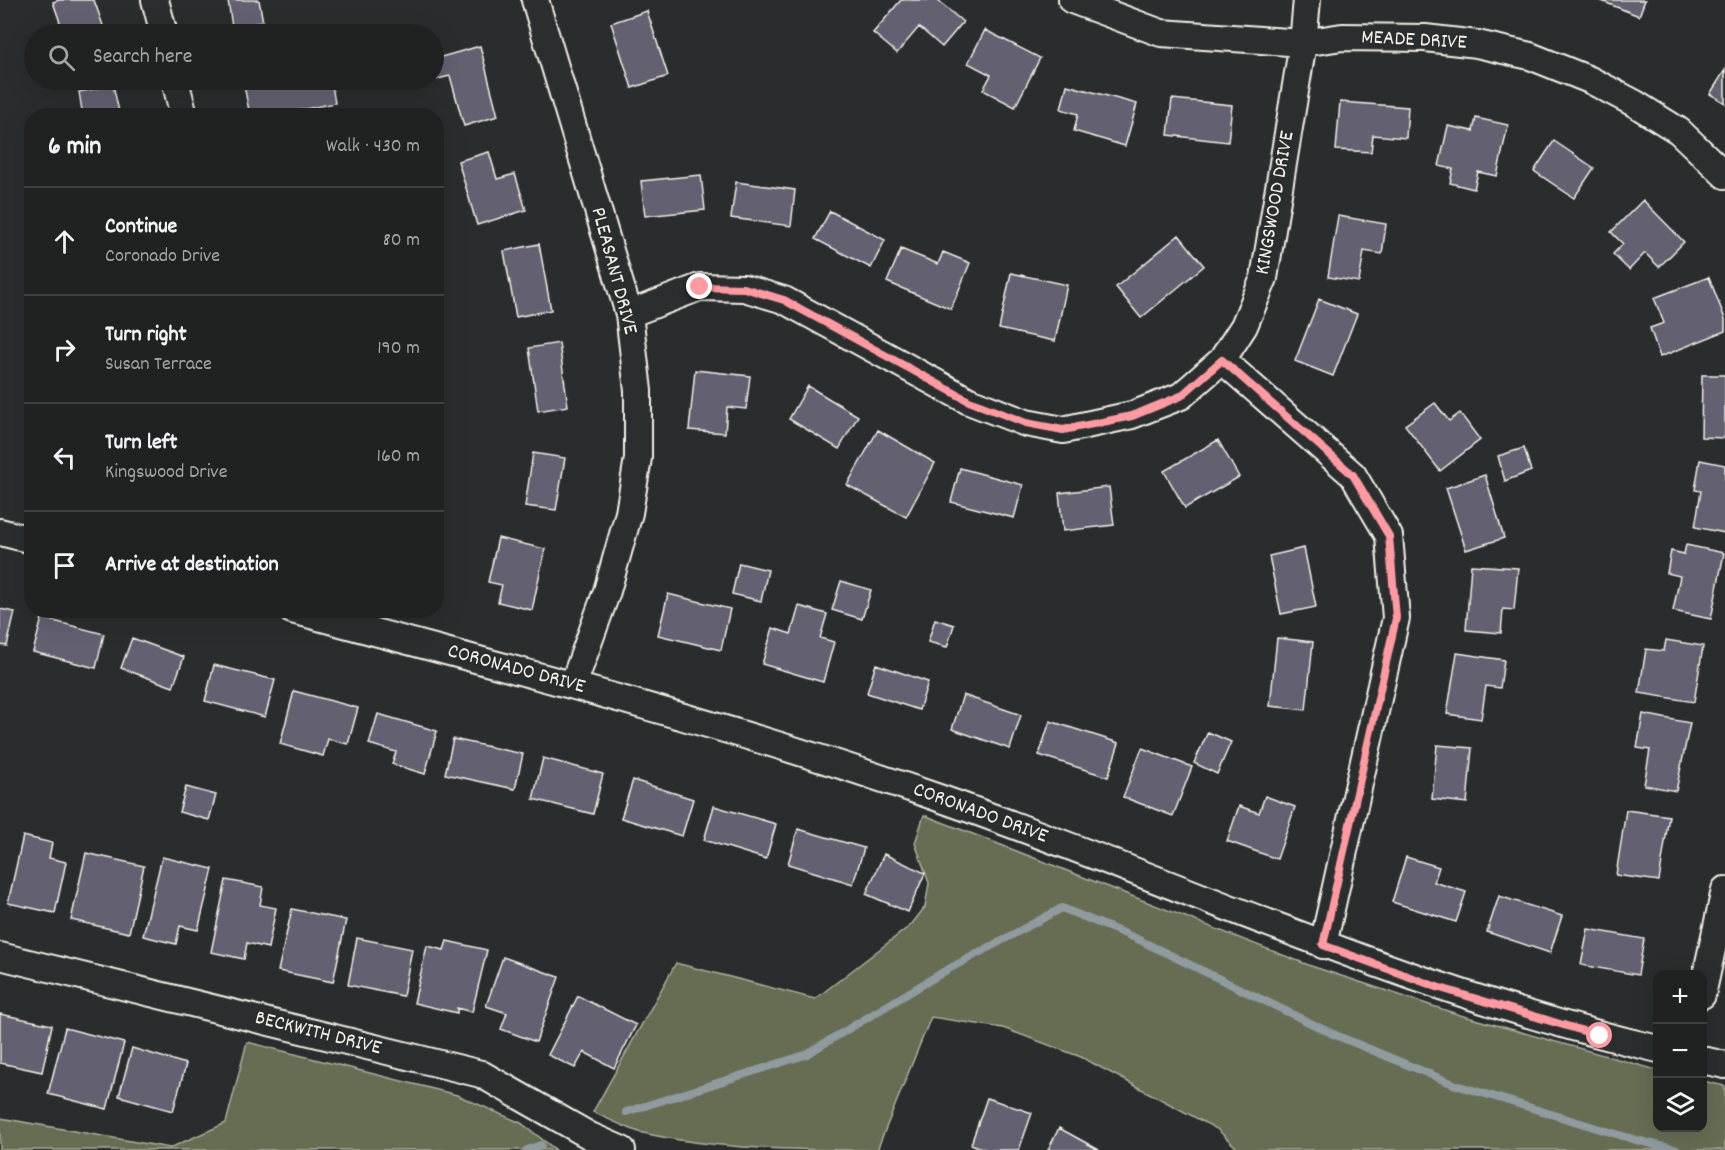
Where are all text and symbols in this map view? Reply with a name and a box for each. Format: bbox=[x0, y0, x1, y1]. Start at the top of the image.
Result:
street label: MEADE DRIVE bbox=[1360, 23, 1468, 59]
search box bbox=[24, 24, 444, 90]
icon: search bbox=[45, 41, 78, 74]
text: Search here bbox=[93, 42, 192, 73]
street label: KINGSWOOD DRIVE bbox=[1249, 128, 1303, 277]
text: 6 min bbox=[48, 129, 101, 166]
text: Walk · 430 m bbox=[326, 133, 420, 161]
street label: PLEASANT DRIVE bbox=[582, 204, 645, 338]
text: Continue bbox=[105, 212, 177, 243]
icon: ahead bbox=[48, 225, 81, 258]
text: 80 m bbox=[383, 227, 420, 255]
text: Coronado Drive bbox=[105, 243, 220, 271]
route end bbox=[686, 273, 712, 299]
text: Turn right bbox=[105, 320, 187, 351]
icon: right bbox=[48, 333, 81, 366]
text: 190 m bbox=[377, 335, 420, 363]
text: Susan Terrace bbox=[105, 351, 212, 379]
text: Turn left bbox=[105, 428, 177, 459]
icon: left bbox=[48, 441, 81, 474]
text: 160 m bbox=[377, 443, 420, 471]
text: Kingswood Drive bbox=[105, 459, 228, 487]
icon: arrive bbox=[48, 549, 81, 582]
text: Arrive at destination bbox=[105, 550, 279, 581]
street label: CORONADO DRIVE bbox=[444, 637, 589, 703]
street label: CORONADO DRIVE bbox=[908, 776, 1052, 852]
map controls bbox=[1653, 970, 1707, 1132]
button: + bbox=[1653, 970, 1707, 1024]
street label: BECKWITH DRIVE bbox=[252, 1004, 385, 1064]
route start bbox=[1586, 1022, 1612, 1048]
button: − bbox=[1653, 1024, 1707, 1078]
button: layers bbox=[1653, 1078, 1707, 1132]

